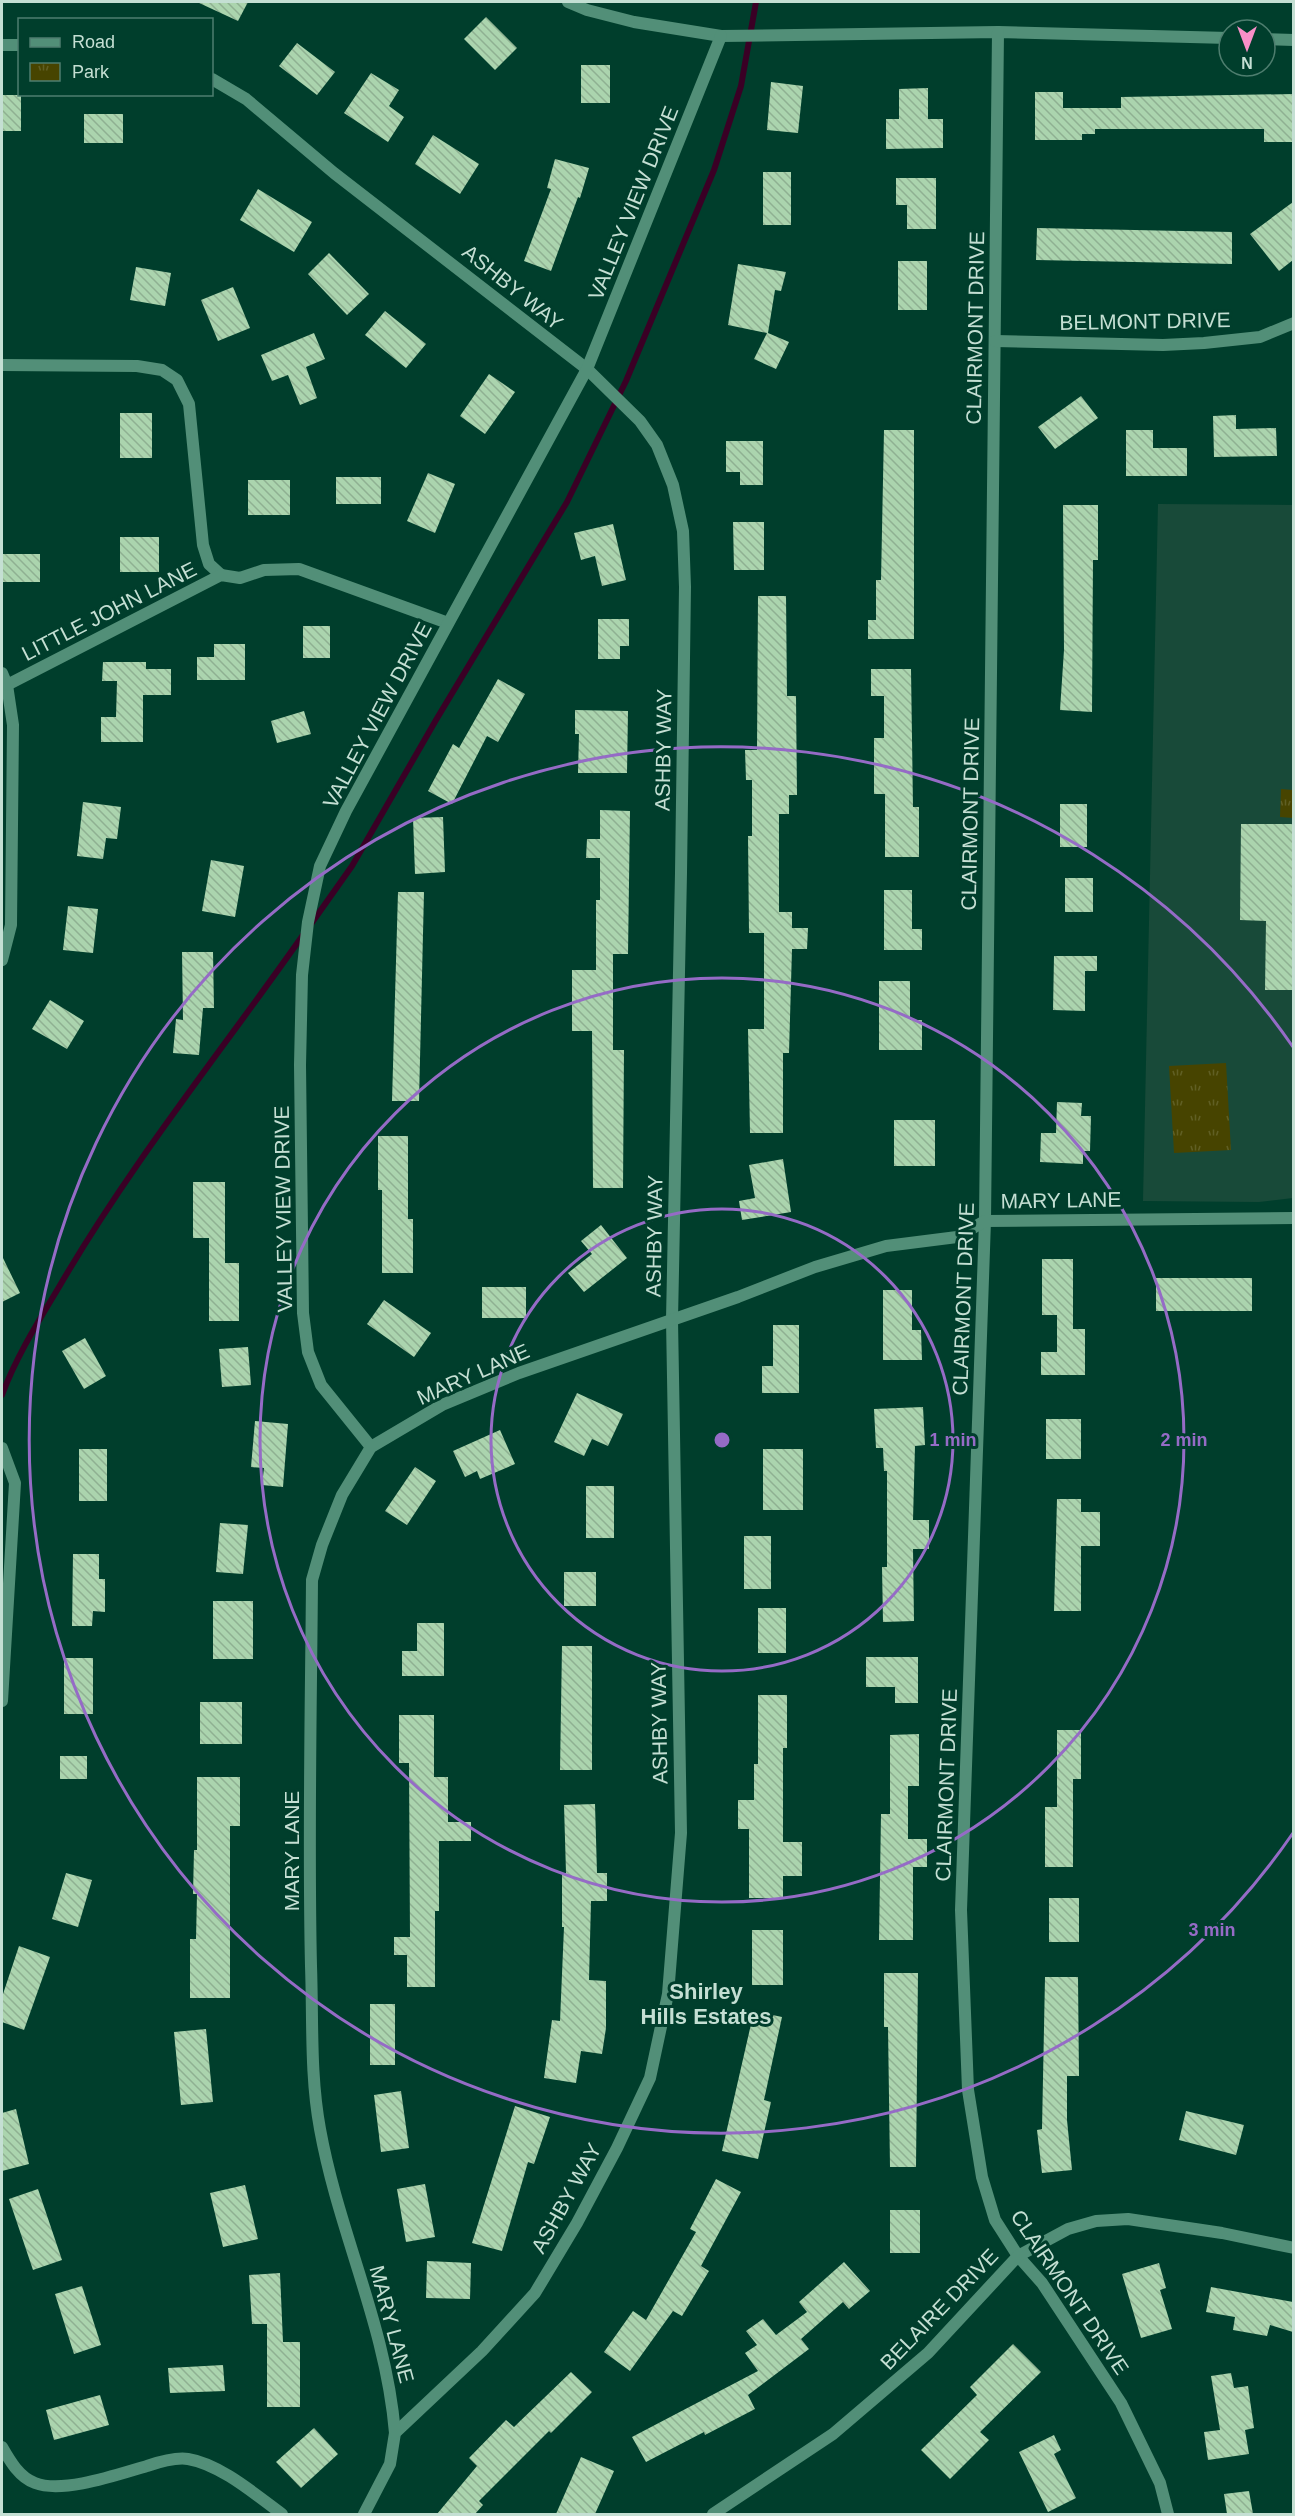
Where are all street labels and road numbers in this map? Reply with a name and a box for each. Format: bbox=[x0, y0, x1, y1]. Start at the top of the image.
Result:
street label: VALLEY VIEW DRIVE bbox=[584, 103, 682, 303]
street label: CLAIRMONT DRIVE bbox=[962, 231, 988, 425]
street label: ASHBY WAY bbox=[458, 240, 568, 334]
street label: BELMONT DRIVE bbox=[1059, 308, 1231, 334]
street label: LITTLE JOHN LANE bbox=[18, 557, 200, 665]
street label: VALLEY VIEW DRIVE bbox=[318, 618, 436, 812]
street label: ASHBY WAY bbox=[650, 689, 676, 811]
street label: CLAIRMONT DRIVE bbox=[957, 717, 983, 911]
street label: VALLEY VIEW DRIVE bbox=[270, 1105, 296, 1313]
street label: ASHBY WAY bbox=[641, 1175, 667, 1297]
street label: MARY LANE bbox=[1001, 1187, 1121, 1213]
street label: CLAIRMONT DRIVE bbox=[948, 1202, 978, 1396]
street label: MARY LANE bbox=[413, 1339, 533, 1409]
street label: ASHBY WAY bbox=[646, 1662, 672, 1784]
street label: CLAIRMONT DRIVE bbox=[931, 1688, 961, 1882]
street label: MARY LANE bbox=[280, 1791, 303, 1911]
street label: ASHBY WAY bbox=[526, 2139, 606, 2257]
street label: CLAIRMONT DRIVE bbox=[1006, 2205, 1134, 2379]
street label: BELAIRE DRIVE bbox=[876, 2244, 1002, 2374]
street label: MARY LANE bbox=[365, 2263, 419, 2385]

